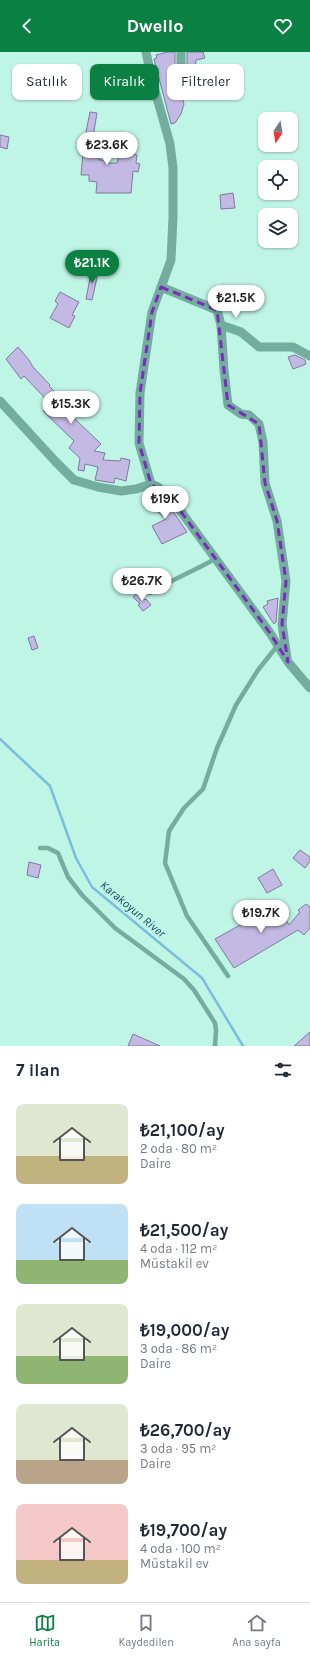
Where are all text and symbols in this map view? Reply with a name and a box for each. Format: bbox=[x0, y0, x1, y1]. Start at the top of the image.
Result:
icon: back bbox=[16, 15, 38, 37]
text: Dwello bbox=[127, 15, 183, 37]
icon: heart bbox=[272, 15, 294, 37]
chip: Satılık bbox=[12, 64, 82, 100]
chip: Kiralık bbox=[90, 64, 159, 100]
chip: Filtreler bbox=[167, 64, 244, 100]
north arrow bbox=[258, 112, 298, 152]
map controls bbox=[258, 112, 298, 248]
pin: ₺23.6K bbox=[74, 132, 140, 166]
text: ₺23.6K bbox=[86, 137, 128, 152]
button: locate bbox=[258, 160, 298, 200]
button: layers bbox=[258, 208, 298, 248]
pin: ₺21.1K bbox=[59, 250, 125, 284]
text: ₺21.1K bbox=[74, 255, 110, 270]
pin: ₺21.5K bbox=[203, 285, 269, 319]
text: ₺21.5K bbox=[217, 290, 255, 305]
pin: ₺15.3K bbox=[38, 391, 104, 425]
text: ₺15.3K bbox=[51, 396, 91, 411]
pin: ₺19K bbox=[141, 486, 189, 520]
text: ₺19K bbox=[151, 491, 179, 506]
pin: ₺26.7K bbox=[109, 568, 175, 602]
text: ₺26.7K bbox=[122, 573, 162, 588]
water label: Karakoyun River bbox=[98, 878, 169, 941]
pin: ₺19.7K bbox=[228, 900, 294, 934]
text: ₺19.7K bbox=[242, 905, 280, 920]
icon: filters bbox=[272, 1059, 294, 1081]
text: 7 ilan bbox=[16, 1060, 60, 1080]
icon: home bbox=[48, 1120, 96, 1168]
text: ₺21,100/ay bbox=[140, 1120, 224, 1140]
text: 2 oda · 80 m² bbox=[140, 1141, 217, 1156]
text: Daire bbox=[140, 1156, 171, 1171]
icon: home bbox=[48, 1220, 96, 1268]
text: ₺21,500/ay bbox=[140, 1220, 228, 1240]
text: 4 oda · 112 m² bbox=[140, 1241, 217, 1256]
text: Müstakil ev bbox=[140, 1256, 209, 1271]
icon: home bbox=[48, 1320, 96, 1368]
text: ₺19,000/ay bbox=[140, 1320, 229, 1340]
text: 3 oda · 86 m² bbox=[140, 1341, 217, 1356]
text: Daire bbox=[140, 1356, 171, 1371]
icon: home bbox=[48, 1420, 96, 1468]
text: ₺26,700/ay bbox=[140, 1420, 231, 1440]
text: 3 oda · 95 m² bbox=[140, 1441, 217, 1456]
text: Daire bbox=[140, 1456, 171, 1471]
icon: home bbox=[48, 1520, 96, 1568]
text: ₺19,700/ay bbox=[140, 1520, 227, 1540]
text: 4 oda · 100 m² bbox=[140, 1541, 221, 1556]
text: Müstakil ev bbox=[140, 1556, 209, 1571]
tab: Harita bbox=[29, 1612, 60, 1649]
tab: Kaydedilen bbox=[119, 1612, 174, 1649]
tab: Ana sayfa bbox=[232, 1612, 281, 1649]

